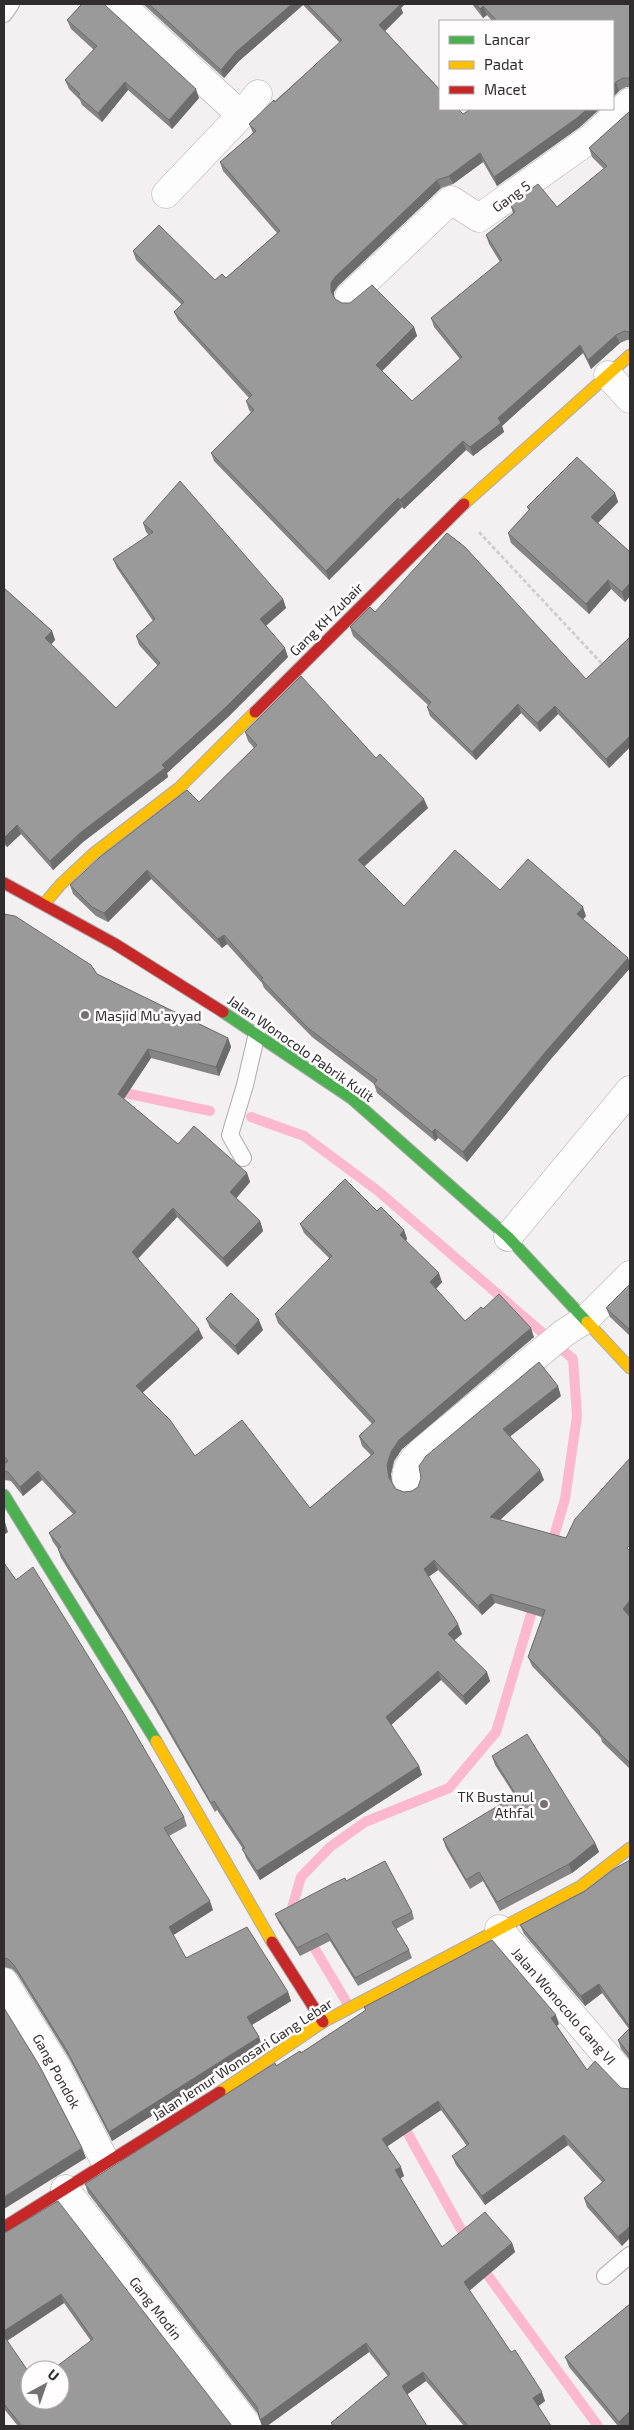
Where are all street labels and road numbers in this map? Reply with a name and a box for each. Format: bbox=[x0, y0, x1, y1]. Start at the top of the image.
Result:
street label: Gang 5 bbox=[489, 176, 533, 216]
street label: Gang KH Zubair bbox=[286, 578, 367, 659]
street label: Jalan Wonocolo Pabrik Kulit bbox=[225, 991, 377, 1105]
street label: Jalan Wonocolo Gang VI bbox=[508, 1944, 620, 2068]
street label: Jalan Jemur Wonosari Gang Lebar bbox=[149, 1994, 336, 2124]
street label: Gang Pondok bbox=[29, 2031, 85, 2111]
street label: Gang Modin bbox=[126, 2273, 186, 2343]

